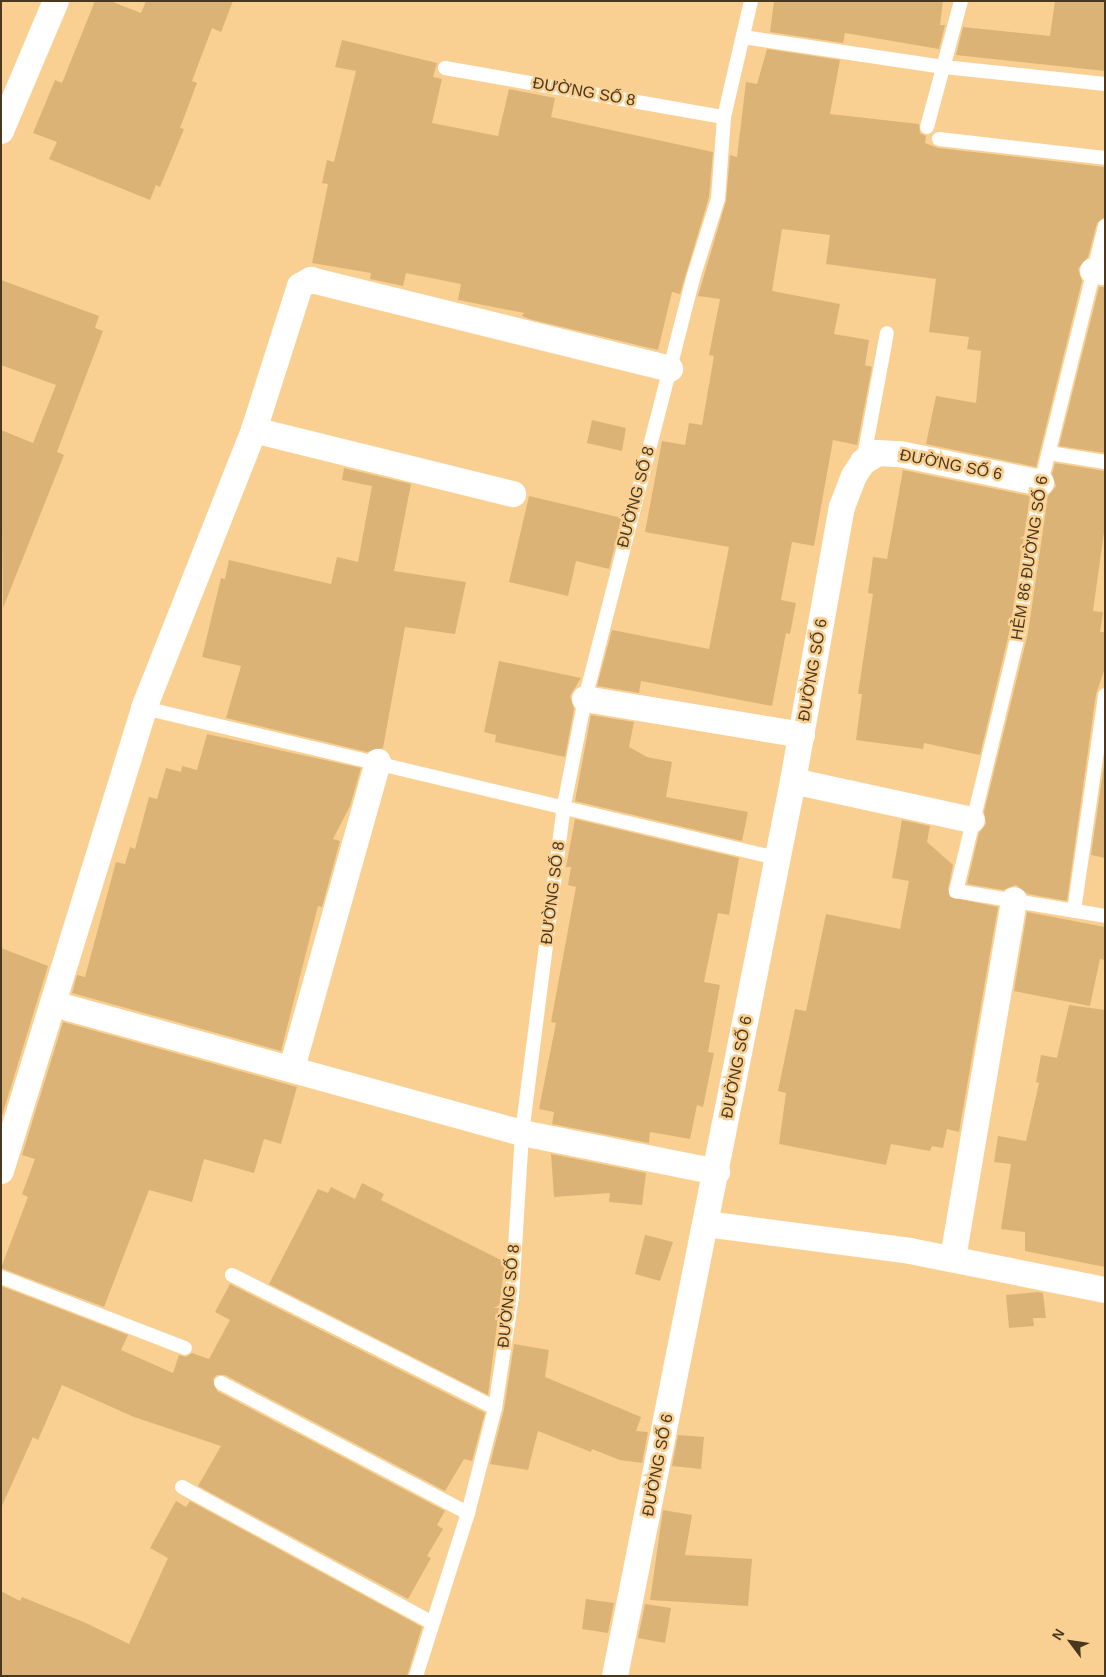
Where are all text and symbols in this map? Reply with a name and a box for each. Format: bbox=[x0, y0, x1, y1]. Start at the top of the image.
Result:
street label: ĐƯỜNG SỐ 8 bbox=[531, 74, 637, 110]
street label: ĐƯỜNG SỐ 8 bbox=[613, 444, 659, 550]
street label: ĐƯỜNG SỐ 6 bbox=[898, 446, 1004, 484]
street label: HẺM 86 ĐƯỜNG SỐ 6 bbox=[1008, 474, 1052, 642]
street label: ĐƯỜNG SỐ 6 bbox=[795, 617, 831, 723]
street label: ĐƯỜNG SỐ 8 bbox=[537, 840, 569, 946]
street label: ĐƯỜNG SỐ 6 bbox=[718, 1014, 756, 1120]
street label: ĐƯỜNG SỐ 8 bbox=[494, 1243, 524, 1349]
street label: ĐƯỜNG SỐ 6 bbox=[639, 1412, 677, 1518]
north arrow bbox=[1046, 1617, 1096, 1667]
text: N bbox=[1049, 1626, 1068, 1643]

